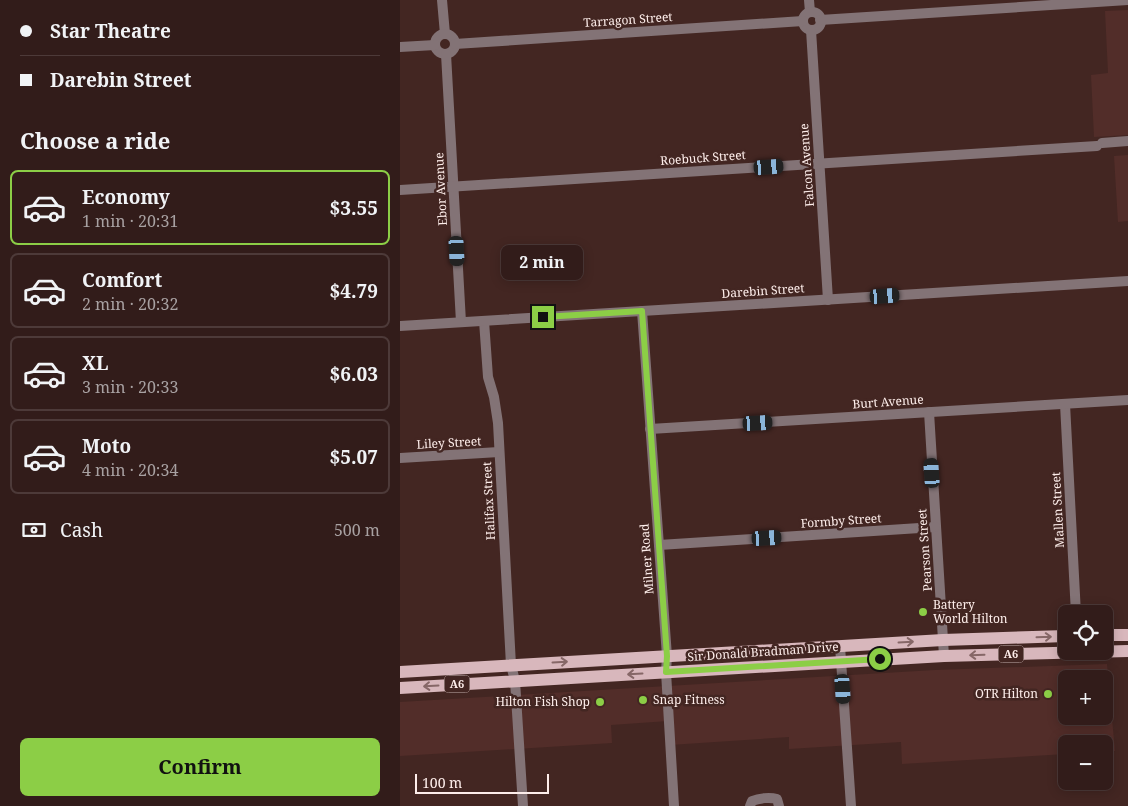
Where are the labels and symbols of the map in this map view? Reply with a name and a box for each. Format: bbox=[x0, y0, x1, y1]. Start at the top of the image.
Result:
street label: Tarragon Street bbox=[583, 8, 673, 31]
street label: Falcon Avenue bbox=[795, 123, 818, 207]
street label: Roebuck Street bbox=[660, 146, 746, 169]
street label: Ebor Avenue bbox=[430, 152, 451, 226]
car bbox=[753, 158, 784, 176]
car bbox=[448, 236, 465, 266]
callout: 2 min bbox=[502, 244, 584, 280]
street label: Darebin Street bbox=[721, 279, 805, 302]
car bbox=[869, 287, 900, 305]
route end bbox=[532, 306, 554, 328]
street label: Burt Avenue bbox=[852, 391, 924, 412]
car bbox=[742, 415, 773, 431]
street label: Liley Street bbox=[416, 432, 482, 453]
car bbox=[923, 458, 940, 488]
street label: Halifax Street bbox=[478, 461, 499, 541]
street label: Mallen Street bbox=[1047, 472, 1068, 549]
street label: Pearson Street bbox=[913, 508, 936, 592]
street label: Formby Street bbox=[800, 509, 882, 532]
street label: Milner Road bbox=[636, 523, 657, 595]
car bbox=[751, 530, 782, 546]
place label: Battery World Hilton bbox=[933, 596, 1008, 627]
marker: Battery World Hilton bbox=[917, 606, 929, 618]
one-way arrow bbox=[1036, 632, 1052, 642]
street label: Sir Donald Bradman Drive bbox=[687, 638, 839, 665]
one-way arrow bbox=[898, 638, 914, 647]
road number: A6 bbox=[998, 646, 1024, 662]
route start bbox=[869, 648, 891, 670]
one-way arrow bbox=[969, 650, 985, 660]
one-way arrow bbox=[552, 658, 568, 667]
one-way arrow bbox=[627, 670, 643, 679]
car bbox=[834, 674, 851, 704]
road number: A6 bbox=[444, 676, 470, 692]
one-way arrow bbox=[423, 681, 439, 690]
place label: OTR Hilton bbox=[975, 685, 1038, 702]
marker: OTR Hilton bbox=[1042, 688, 1054, 700]
place label: Snap Fitness bbox=[653, 691, 725, 708]
place label: Hilton Fish Shop bbox=[495, 693, 590, 710]
marker: Snap Fitness bbox=[637, 694, 649, 706]
marker: Hilton Fish Shop bbox=[594, 696, 606, 708]
scale bar bbox=[415, 771, 549, 794]

